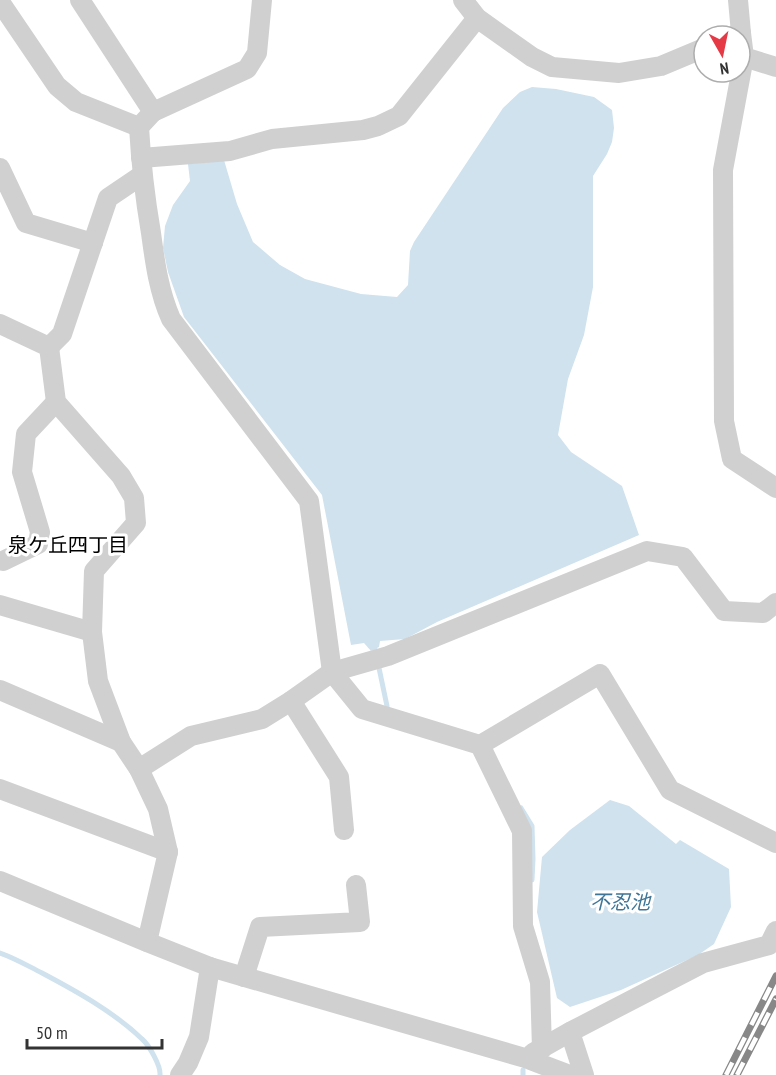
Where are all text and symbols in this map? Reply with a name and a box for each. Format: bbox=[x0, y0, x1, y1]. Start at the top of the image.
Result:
north arrow bbox=[692, 24, 752, 84]
text: N bbox=[719, 58, 730, 79]
district label: 泉ケ丘四丁目 bbox=[8, 532, 128, 558]
water label: 不忍池 bbox=[590, 889, 652, 915]
scale bar bbox=[27, 1012, 162, 1050]
text: 50 m bbox=[36, 1021, 68, 1044]

